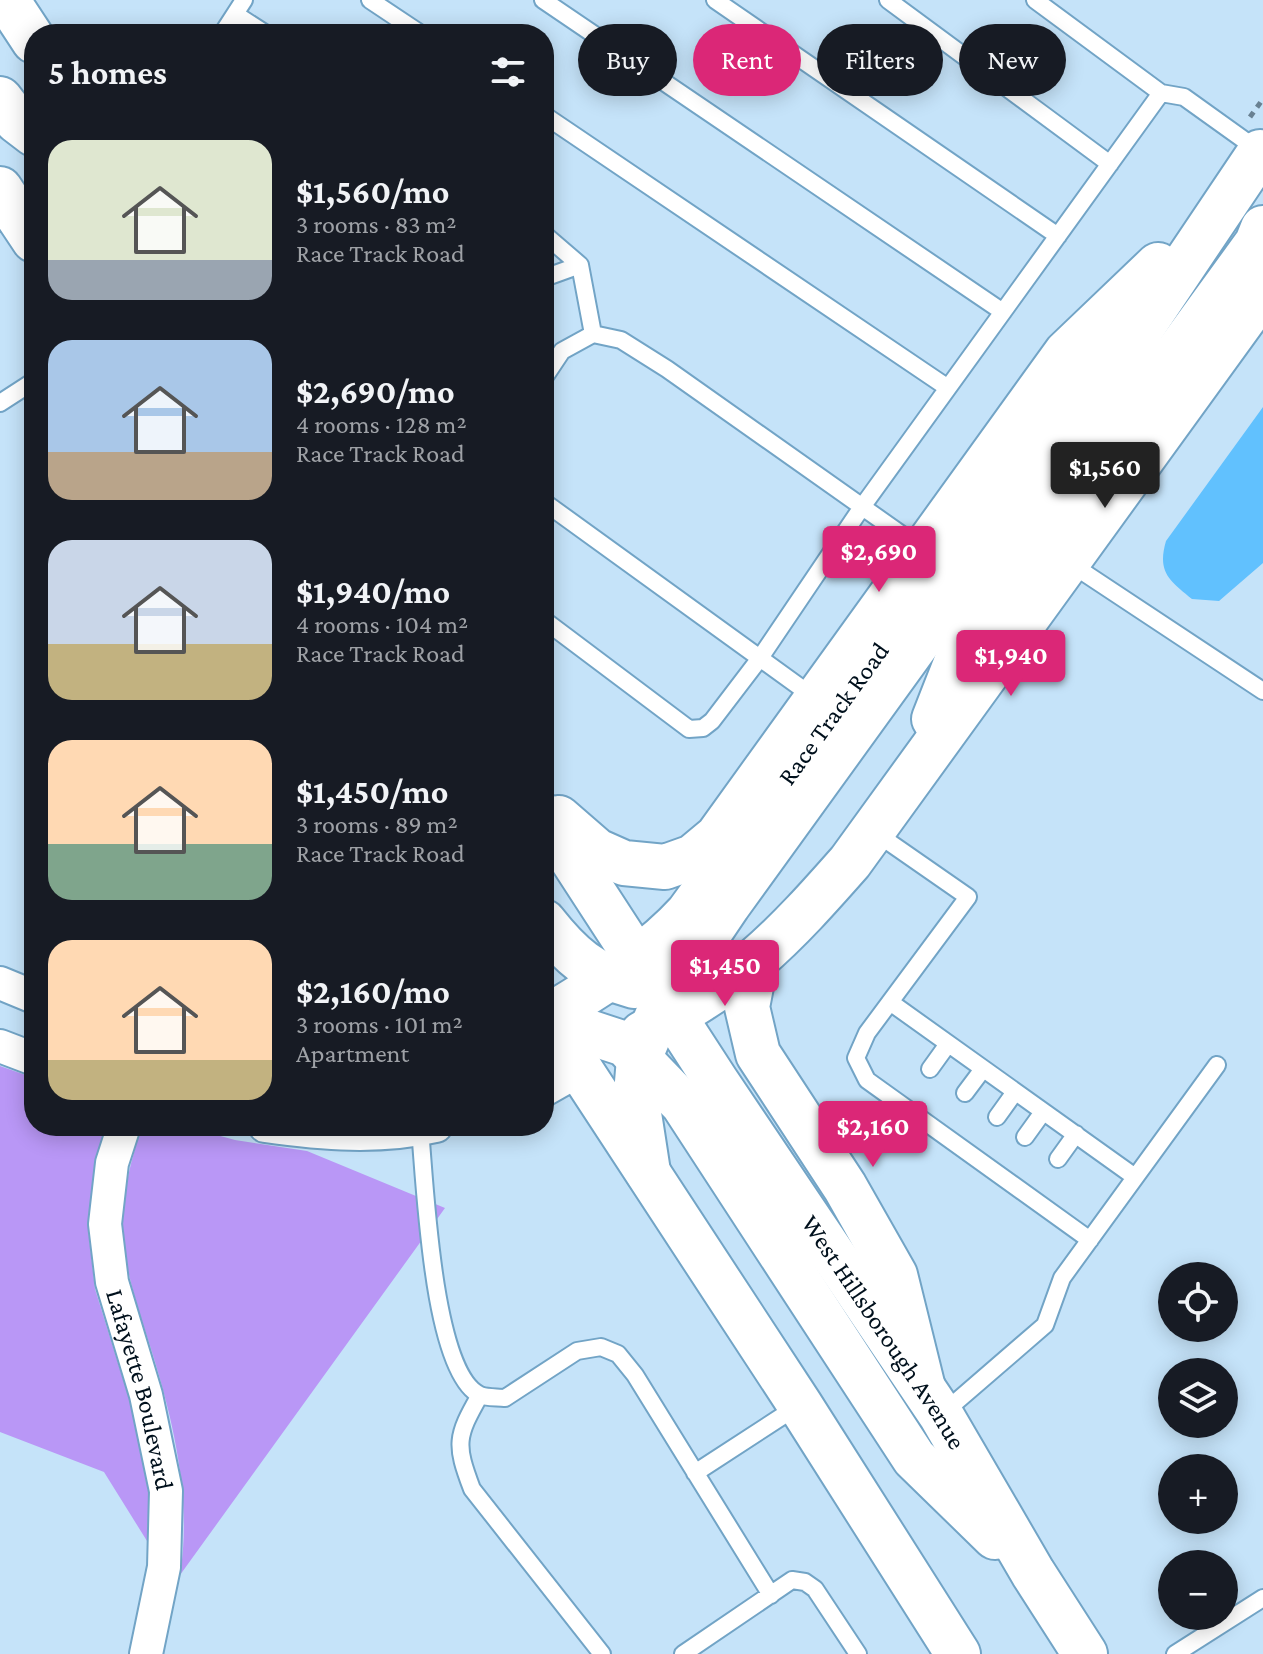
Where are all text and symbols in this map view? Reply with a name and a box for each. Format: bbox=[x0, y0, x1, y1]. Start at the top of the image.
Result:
chip: Buy bbox=[578, 24, 677, 96]
chip: Rent bbox=[693, 24, 801, 96]
chip: Filters bbox=[817, 24, 943, 96]
chip: New bbox=[959, 24, 1066, 96]
icon: filters bbox=[486, 50, 530, 94]
text: 5 homes bbox=[48, 54, 167, 91]
icon: home bbox=[112, 172, 208, 268]
text: $1,560/mo bbox=[296, 173, 449, 210]
text: 3 rooms · 83 m² bbox=[296, 210, 457, 239]
text: Race Track Road bbox=[296, 239, 465, 268]
icon: home bbox=[112, 372, 208, 468]
text: $2,690/mo bbox=[296, 373, 455, 410]
text: 4 rooms · 128 m² bbox=[296, 410, 467, 439]
text: Race Track Road bbox=[296, 439, 465, 468]
pin: $1,560 bbox=[1040, 442, 1170, 510]
text: $1,560 bbox=[1069, 453, 1141, 482]
pin: $2,690 bbox=[814, 526, 944, 594]
text: $2,690 bbox=[841, 537, 917, 566]
icon: home bbox=[112, 572, 208, 668]
text: $1,940/mo bbox=[296, 573, 450, 610]
text: 4 rooms · 104 m² bbox=[296, 610, 468, 639]
pin: $1,940 bbox=[946, 630, 1076, 698]
street label: Race Track Road bbox=[772, 637, 895, 791]
text: Race Track Road bbox=[296, 639, 465, 668]
text: $1,940 bbox=[974, 641, 1048, 670]
icon: home bbox=[112, 772, 208, 868]
text: $1,450/mo bbox=[296, 773, 448, 810]
text: 3 rooms · 89 m² bbox=[296, 810, 458, 839]
text: Race Track Road bbox=[296, 839, 465, 868]
pin: $1,450 bbox=[660, 940, 790, 1008]
text: $1,450 bbox=[689, 951, 761, 980]
icon: home bbox=[112, 972, 208, 1068]
text: $2,160/mo bbox=[296, 973, 450, 1010]
text: 3 rooms · 101 m² bbox=[296, 1010, 463, 1039]
text: Apartment bbox=[296, 1039, 409, 1068]
pin: $2,160 bbox=[808, 1101, 938, 1169]
text: $2,160 bbox=[836, 1112, 910, 1141]
street label: West Hillsborough Avenue bbox=[795, 1210, 972, 1455]
map controls bbox=[1158, 1262, 1238, 1630]
button: locate bbox=[1158, 1262, 1238, 1342]
street label: Lafayette Boulevard bbox=[100, 1286, 179, 1493]
button: layers bbox=[1158, 1358, 1238, 1438]
button: + bbox=[1158, 1454, 1238, 1534]
button: − bbox=[1158, 1550, 1238, 1630]

